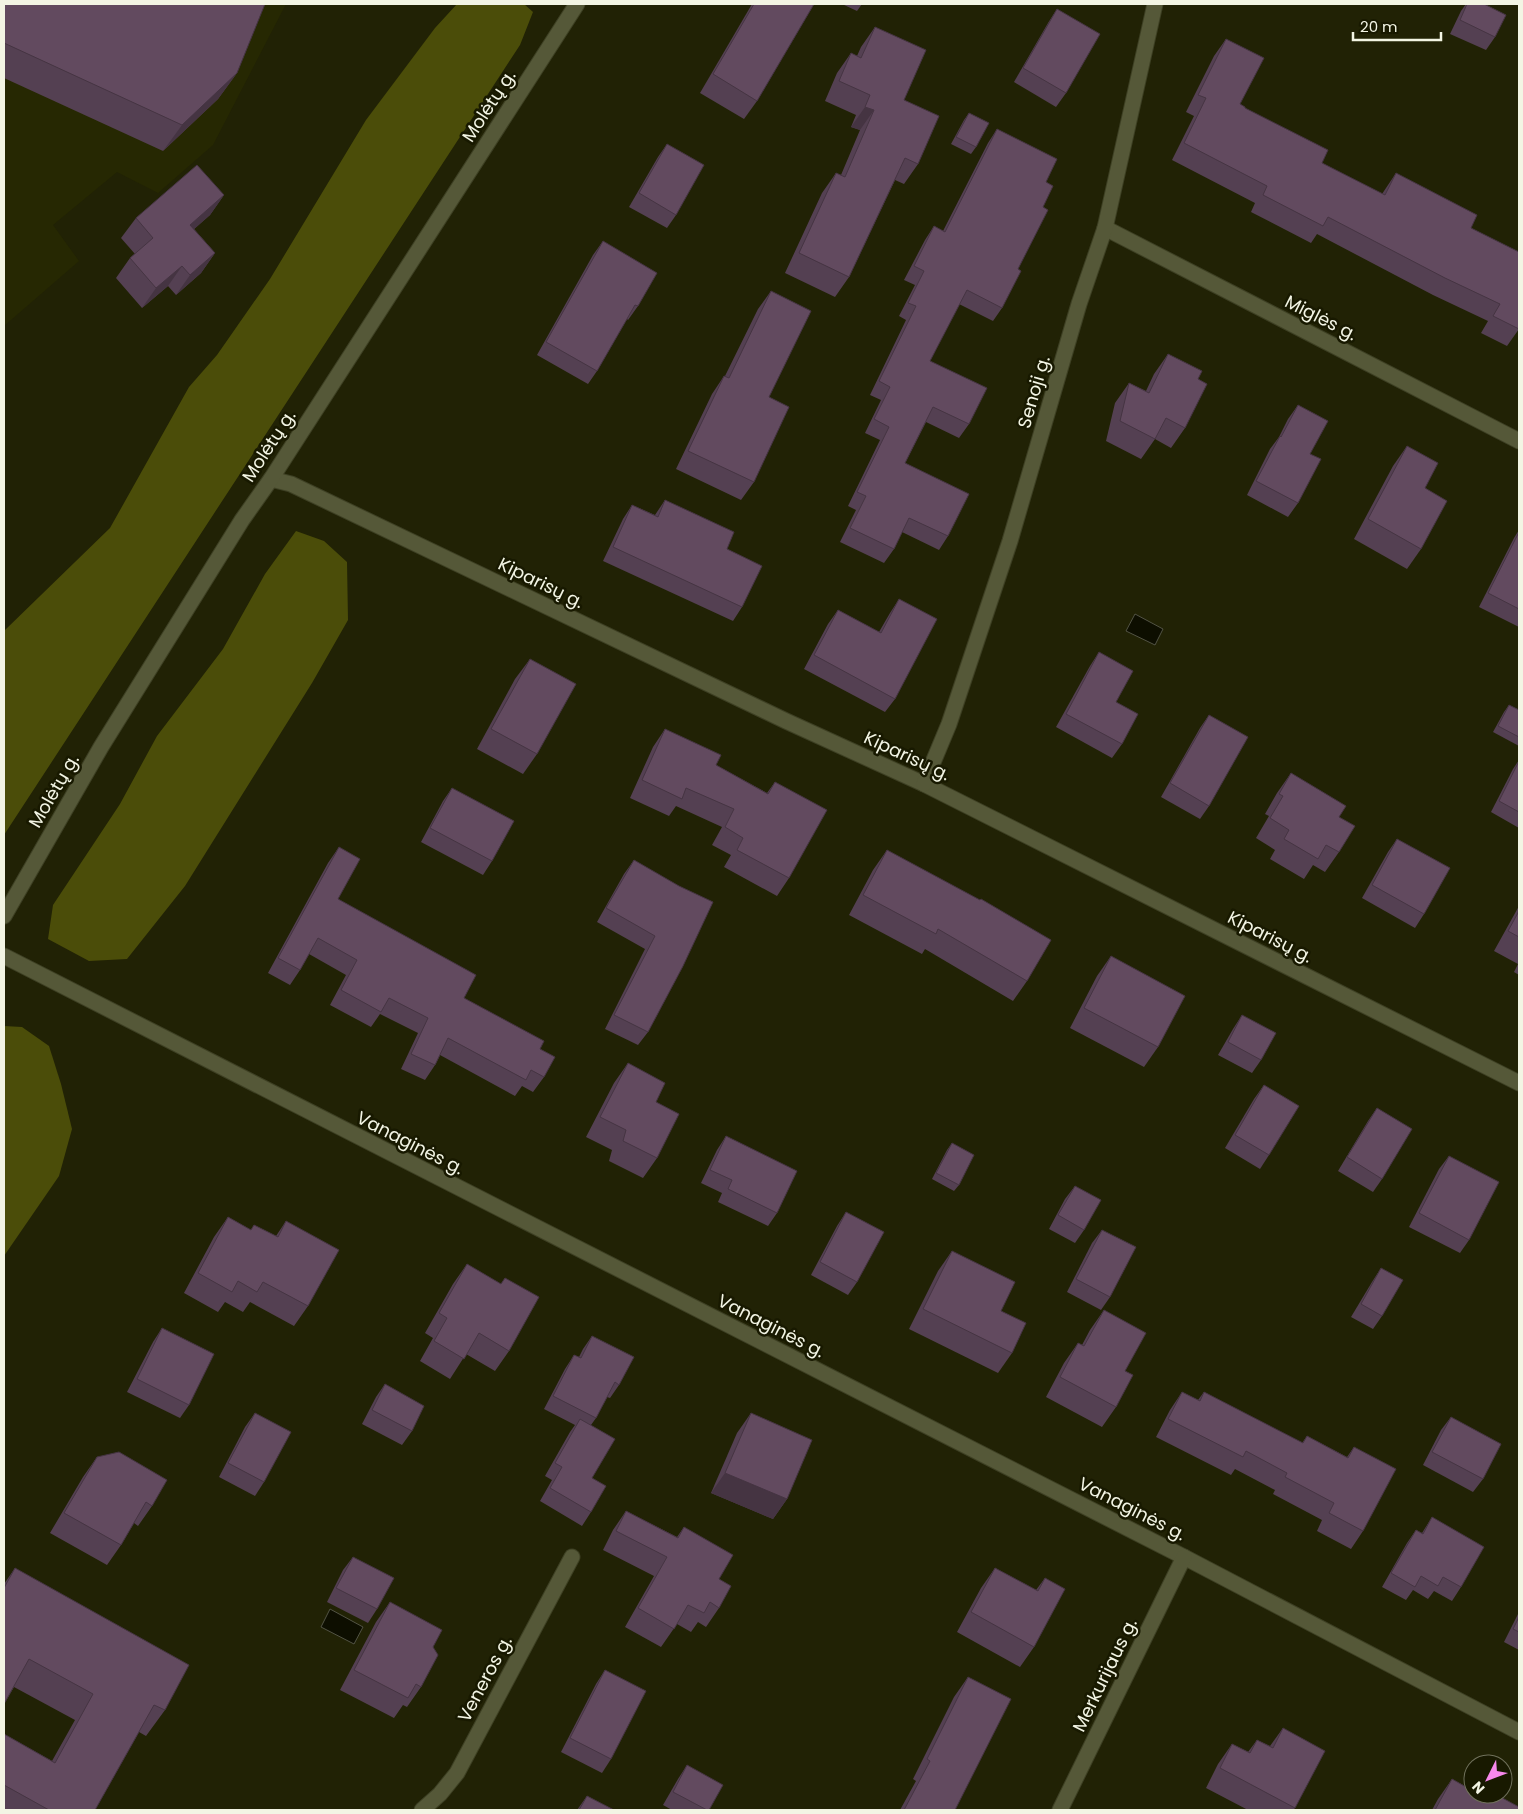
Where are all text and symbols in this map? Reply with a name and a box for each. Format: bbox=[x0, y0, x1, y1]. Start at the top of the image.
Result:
scale bar bbox=[1353, 10, 1440, 42]
text: 20 m bbox=[1360, 16, 1398, 37]
street label: Molėtų g. bbox=[456, 65, 521, 147]
street label: Miglės g. bbox=[1281, 289, 1362, 346]
street label: Senoji g. bbox=[1011, 353, 1056, 431]
street label: Molėtų g. bbox=[236, 405, 301, 487]
street label: Kiparisų g. bbox=[494, 551, 588, 614]
street label: Kiparisų g. bbox=[860, 725, 954, 786]
street label: Molėtų g. bbox=[22, 749, 85, 832]
street label: Kiparisų g. bbox=[1223, 904, 1317, 969]
street label: Vanaginės g. bbox=[352, 1105, 468, 1180]
street label: Vanaginės g. bbox=[713, 1288, 829, 1363]
street label: Vanaginės g. bbox=[1074, 1471, 1190, 1546]
street label: Merkurijaus g. bbox=[1066, 1614, 1143, 1736]
street label: Veneros g. bbox=[451, 1631, 518, 1726]
north arrow bbox=[1463, 1754, 1513, 1804]
text: N bbox=[1467, 1777, 1489, 1798]

